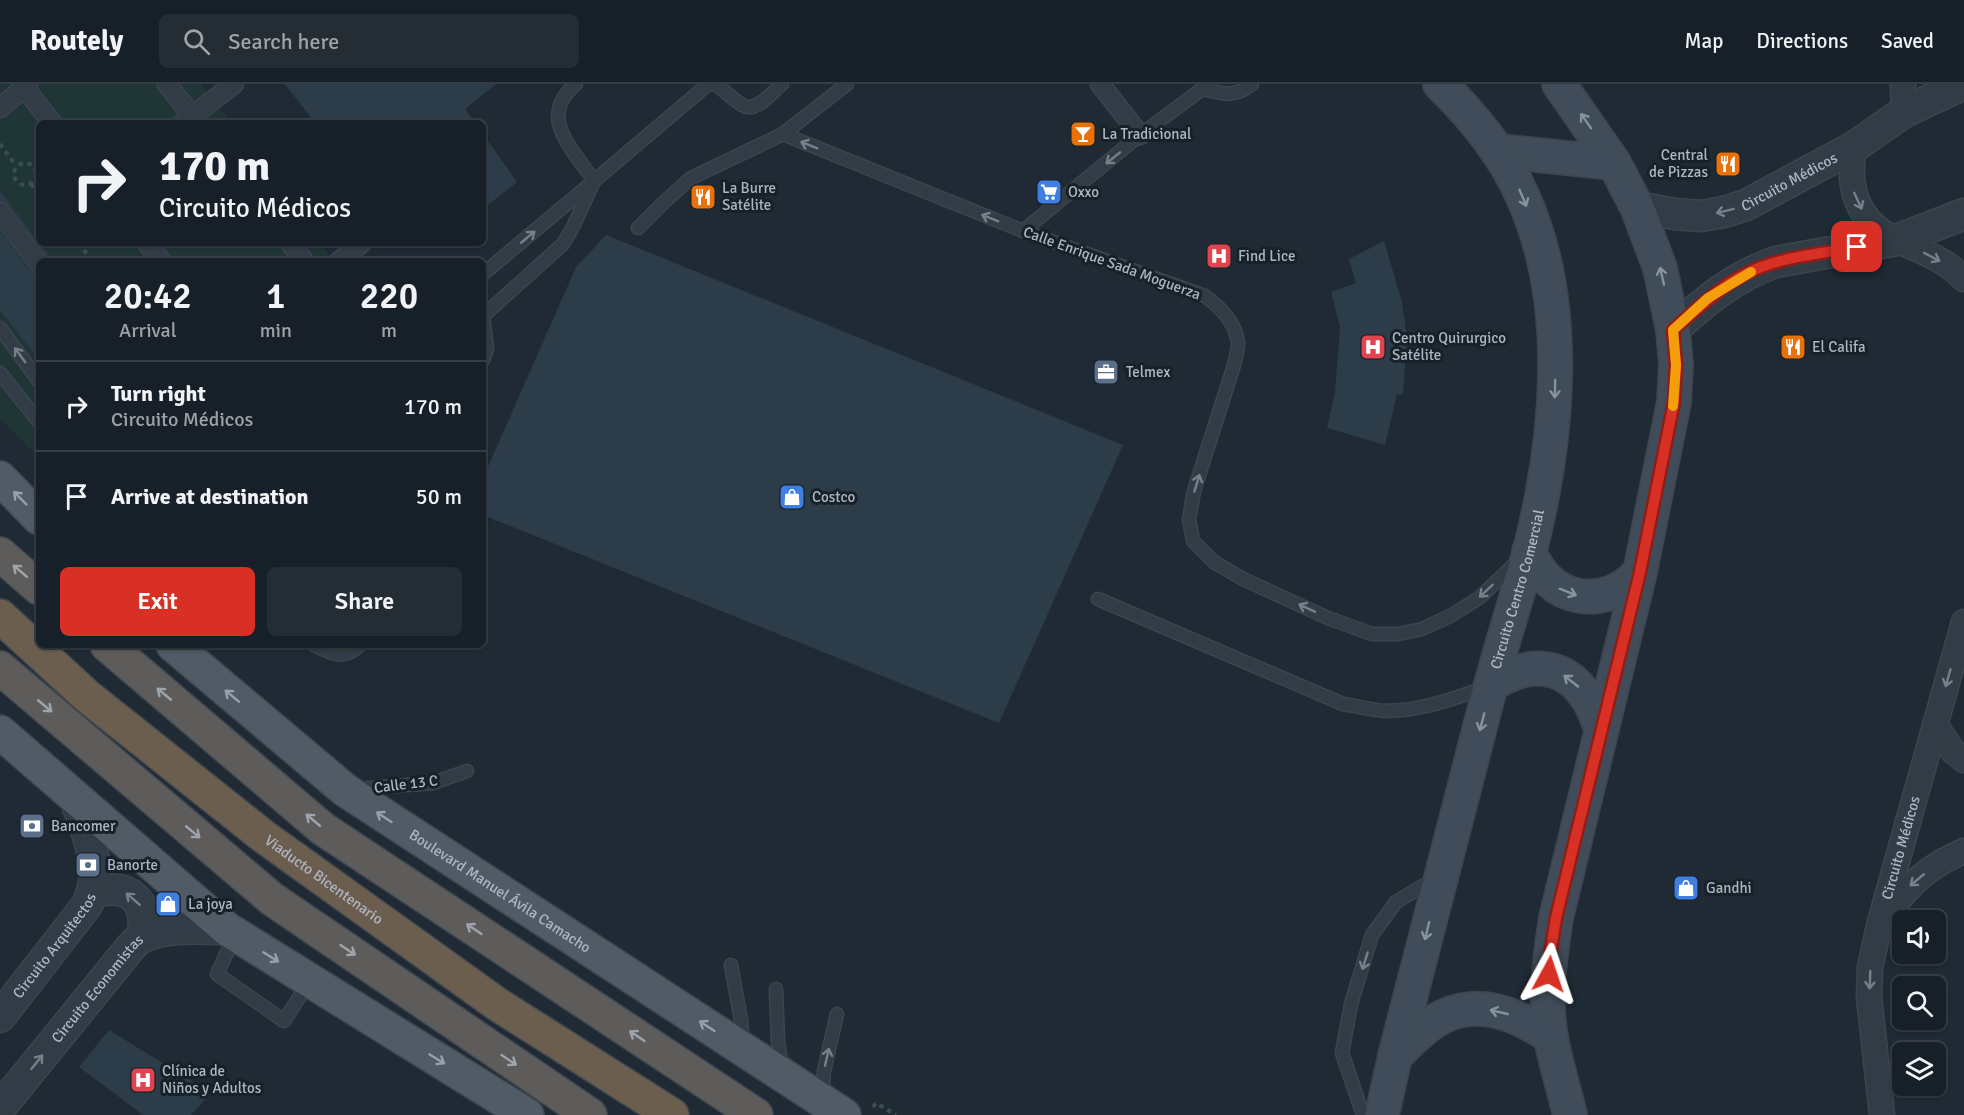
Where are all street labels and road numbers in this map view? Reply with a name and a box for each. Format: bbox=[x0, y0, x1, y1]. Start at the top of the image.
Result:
street label: Circuito Médicos bbox=[1739, 148, 1841, 215]
street label: Calle Enrique Sada Moguerza bbox=[1021, 222, 1203, 304]
street label: Circuito Centro Comercial bbox=[1487, 508, 1548, 671]
street label: Calle 13 C bbox=[373, 771, 439, 797]
street label: Circuito Médicos bbox=[1878, 793, 1924, 902]
street label: Boulevard Manuel Ávila Camacho bbox=[406, 825, 594, 957]
street label: Viaducto Bicentenario bbox=[261, 831, 387, 928]
street label: Circuito Arquitectos bbox=[9, 890, 100, 1002]
street label: Circuito Economistas bbox=[48, 930, 147, 1047]

